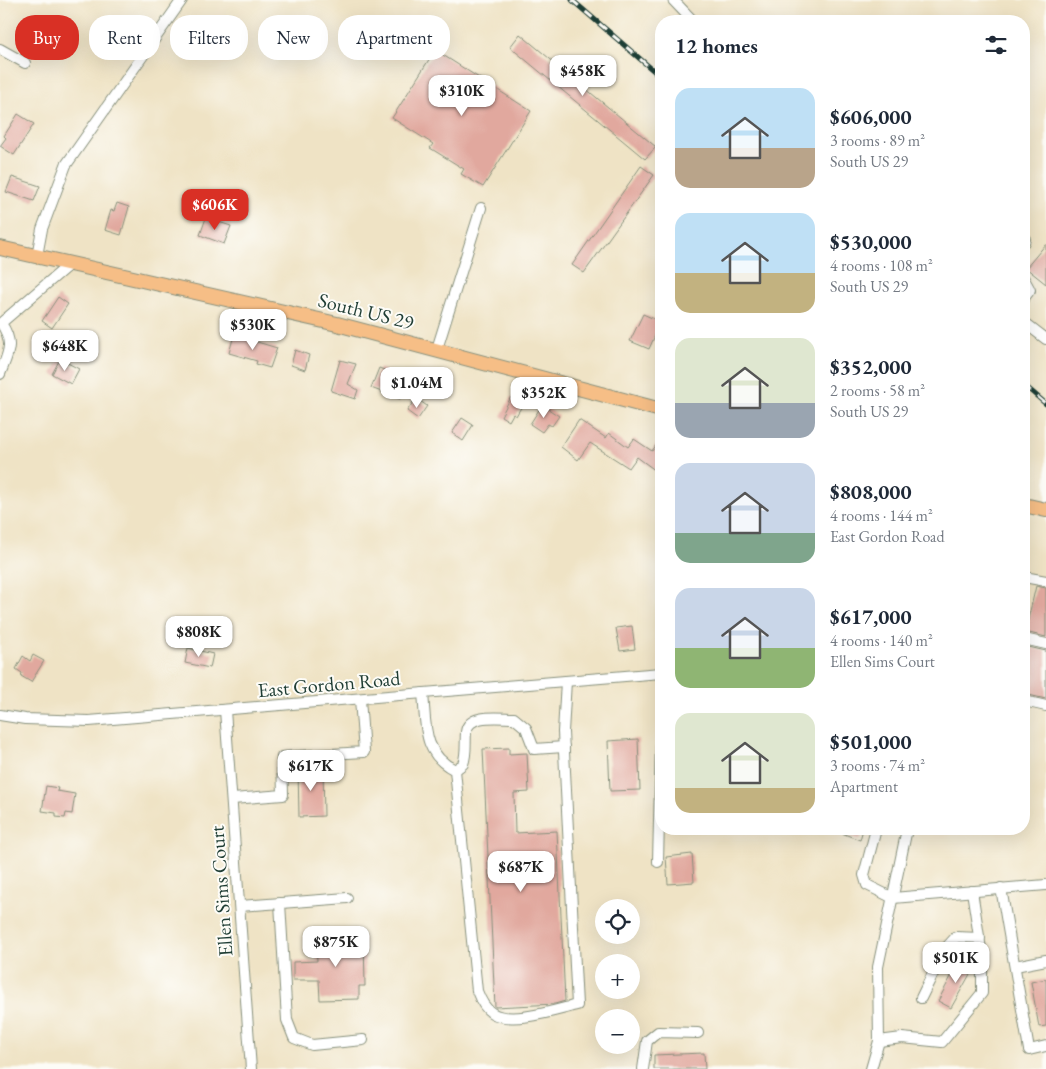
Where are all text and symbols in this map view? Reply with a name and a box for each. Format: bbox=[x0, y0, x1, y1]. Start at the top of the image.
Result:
chip: Buy bbox=[15, 15, 79, 60]
chip: Rent bbox=[89, 15, 160, 60]
chip: Filters bbox=[170, 15, 248, 60]
chip: New bbox=[258, 15, 328, 60]
chip: Apartment bbox=[338, 15, 450, 60]
icon: filters bbox=[982, 31, 1010, 59]
text: 12 homes bbox=[675, 32, 758, 59]
pin: $458K bbox=[548, 54, 618, 97]
text: $458K bbox=[561, 60, 605, 81]
pin: $310K bbox=[427, 74, 497, 117]
text: $310K bbox=[440, 80, 484, 101]
text: $606,000 bbox=[830, 103, 912, 130]
icon: home bbox=[715, 108, 775, 168]
text: 3 rooms · 89 m² bbox=[830, 130, 925, 151]
text: South US 29 bbox=[830, 151, 908, 172]
pin: $606K bbox=[180, 188, 250, 231]
text: $606K bbox=[193, 194, 237, 215]
text: $530,000 bbox=[830, 228, 912, 255]
icon: home bbox=[715, 233, 775, 293]
text: 4 rooms · 108 m² bbox=[830, 255, 933, 276]
text: South US 29 bbox=[830, 276, 908, 297]
street label: South US 29 bbox=[316, 287, 417, 336]
pin: $530K bbox=[218, 308, 288, 351]
text: $530K bbox=[231, 314, 275, 335]
pin: $648K bbox=[30, 330, 100, 372]
text: $648K bbox=[43, 335, 87, 356]
text: $352,000 bbox=[830, 353, 912, 380]
icon: home bbox=[715, 358, 775, 418]
pin: $1.04M bbox=[376, 366, 458, 409]
text: $1.04M bbox=[391, 372, 443, 393]
pin: $352K bbox=[509, 376, 579, 419]
text: 2 rooms · 58 m² bbox=[830, 380, 925, 401]
text: $352K bbox=[522, 382, 566, 403]
text: South US 29 bbox=[830, 401, 908, 422]
text: $808,000 bbox=[830, 478, 912, 505]
icon: home bbox=[715, 483, 775, 543]
text: 4 rooms · 144 m² bbox=[830, 505, 933, 526]
text: East Gordon Road bbox=[830, 526, 944, 547]
text: $617,000 bbox=[830, 603, 912, 630]
icon: home bbox=[715, 608, 775, 668]
pin: $808K bbox=[164, 616, 234, 658]
text: $808K bbox=[177, 621, 221, 642]
text: 4 rooms · 140 m² bbox=[830, 630, 933, 651]
text: Ellen Sims Court bbox=[830, 651, 935, 672]
street label: East Gordon Road bbox=[257, 665, 402, 703]
text: $501,000 bbox=[830, 728, 912, 755]
icon: home bbox=[715, 733, 775, 793]
pin: $617K bbox=[276, 750, 346, 792]
text: $617K bbox=[289, 755, 333, 776]
text: 3 rooms · 74 m² bbox=[830, 755, 925, 776]
text: Apartment bbox=[830, 776, 898, 797]
street label: Ellen Sims Court bbox=[203, 824, 239, 957]
pin: $687K bbox=[486, 850, 556, 893]
text: $687K bbox=[499, 856, 543, 877]
map controls bbox=[595, 899, 640, 1054]
button: locate bbox=[595, 899, 640, 944]
pin: $875K bbox=[301, 926, 371, 968]
text: $875K bbox=[314, 931, 358, 952]
pin: $501K bbox=[921, 942, 991, 984]
text: $501K bbox=[934, 947, 978, 968]
button: + bbox=[595, 954, 640, 999]
button: − bbox=[595, 1009, 640, 1054]

